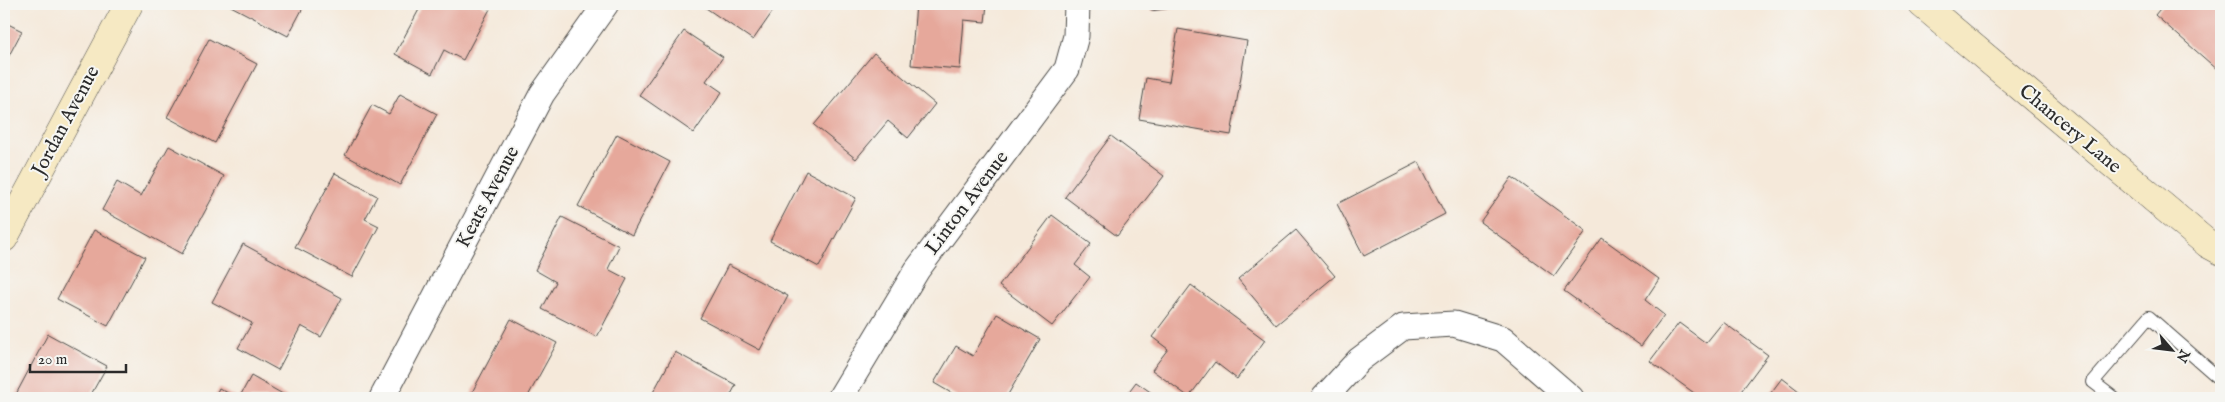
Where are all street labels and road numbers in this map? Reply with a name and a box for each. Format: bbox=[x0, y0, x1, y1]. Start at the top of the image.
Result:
street label: Jordan Avenue bbox=[26, 62, 105, 182]
street label: Chancery Lane bbox=[2014, 79, 2126, 179]
street label: Keats Avenue bbox=[451, 142, 525, 252]
street label: Linton Avenue bbox=[920, 146, 1014, 260]

